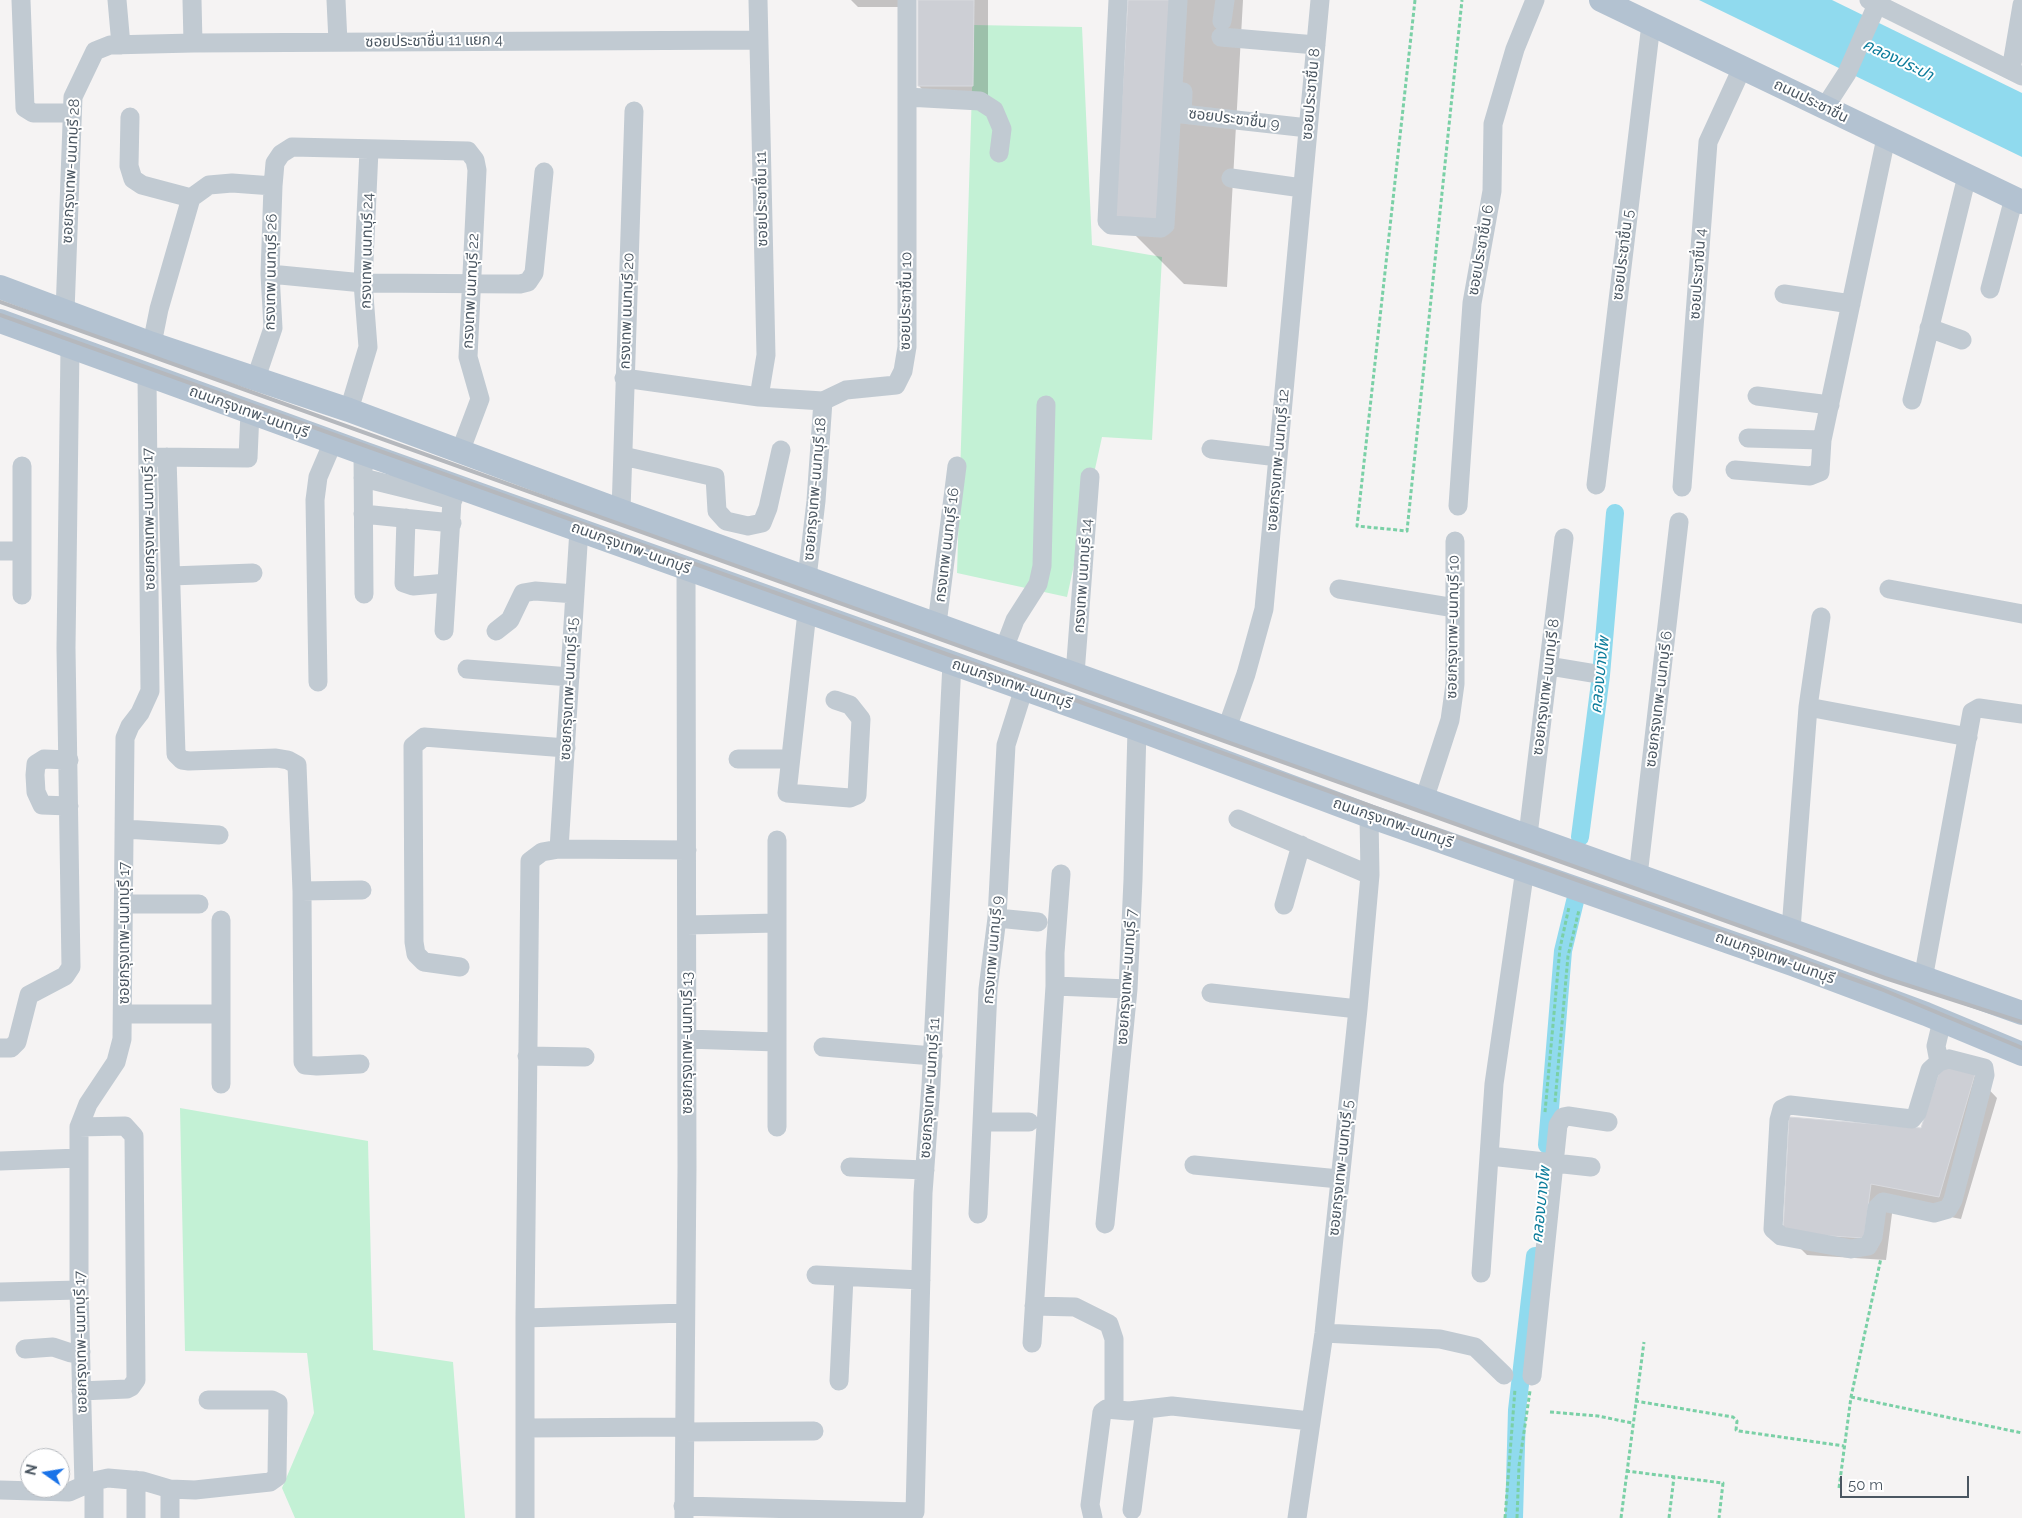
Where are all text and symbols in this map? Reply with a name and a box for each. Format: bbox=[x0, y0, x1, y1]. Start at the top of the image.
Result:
street label: ซอยประชาชื่น 11 แยก 4 bbox=[365, 31, 503, 51]
water label: คลองประปา bbox=[1860, 35, 1936, 85]
street label: ซอยประชาชื่น 8 bbox=[1298, 47, 1324, 141]
street label: ถนนประชาชื่น bbox=[1771, 75, 1851, 127]
street label: ซอยกรุงเทพ-นนทบุรี 28 bbox=[58, 98, 84, 244]
street label: ซอยประชาชื่น 9 bbox=[1187, 104, 1281, 134]
street label: ซอยประชาชื่น 11 bbox=[752, 151, 772, 247]
street label: กรงเทพ นนทบุรี 24 bbox=[357, 193, 377, 309]
street label: ซอยประชาชื่น 6 bbox=[1464, 203, 1498, 297]
street label: ซอยประชาชื่น 5 bbox=[1609, 209, 1637, 301]
street label: กรงเทพ นนทบุรี 26 bbox=[261, 213, 281, 331]
street label: ซอยประชาชื่น 4 bbox=[1686, 228, 1710, 320]
street label: กรงเทพ นนทบุรี 22 bbox=[459, 233, 483, 349]
street label: กรงเทพ นนทบุรี 20 bbox=[616, 252, 638, 370]
street label: ซอยประชาชื่น 10 bbox=[896, 252, 916, 350]
street label: ถนนกรุงเทพ-นนทบุรี bbox=[187, 382, 311, 442]
street label: ซอยกรุงเทพ-นนทบุรี 12 bbox=[1263, 388, 1293, 532]
street label: ซอยกรุงเทพ-นนทบุรี 18 bbox=[800, 417, 830, 561]
street label: ซอยกรุงเทพ-นนทบุรี 17 bbox=[139, 448, 159, 590]
street label: กรงเทพ นนทบุรี 16 bbox=[931, 487, 963, 603]
street label: ถนนกรุงเทพ-นนทบุรี bbox=[569, 518, 693, 578]
street label: กรงเทพ นนทบุรี 14 bbox=[1070, 518, 1096, 634]
street label: ซอยกรุงเทพ-นนทบุรี 10 bbox=[1443, 555, 1463, 699]
street label: ซอยกรุงเทพ-นนทบุรี 15 bbox=[556, 617, 582, 761]
street label: ซอยกรุงเทพ-นนทบุรี 8 bbox=[1529, 618, 1563, 756]
street label: ซอยกรุงเทพ-นนทบุรี 6 bbox=[1642, 630, 1676, 768]
water label: คลองบางโพ bbox=[1586, 636, 1614, 714]
street label: ถนนกรุงเทพ-นนทบุรี bbox=[949, 655, 1075, 713]
street label: ถนนกรุงเทพ-นนทบุรี bbox=[1330, 794, 1456, 852]
street label: ซอยกรุงเทพ-นนทบุรี 17 bbox=[115, 862, 133, 1004]
street label: กรงเทพ นนทบุรี 9 bbox=[979, 895, 1007, 1005]
street label: ซอยกรุงเทพ-นนทบุรี 7 bbox=[1113, 908, 1141, 1046]
street label: ถนนกรุงเทพ-นนทบุรี bbox=[1713, 928, 1837, 988]
street label: ซอยกรุงเทพ-นนทบุรี 13 bbox=[678, 972, 696, 1114]
street label: ซอยกรุงเทพ-นนทบุรี 11 bbox=[916, 1017, 944, 1159]
street label: ซอยกรุงเทพ-นนทบุรี 5 bbox=[1325, 1099, 1357, 1237]
water label: คลองบางโพ bbox=[1527, 1166, 1555, 1244]
street label: ซอยกรุงเทพ-นนทบุรี 17 bbox=[71, 1271, 91, 1413]
north arrow bbox=[20, 1448, 70, 1498]
text: N bbox=[22, 1463, 40, 1477]
scale bar bbox=[1842, 1466, 1971, 1498]
text: 50 m bbox=[1848, 1476, 1883, 1494]

